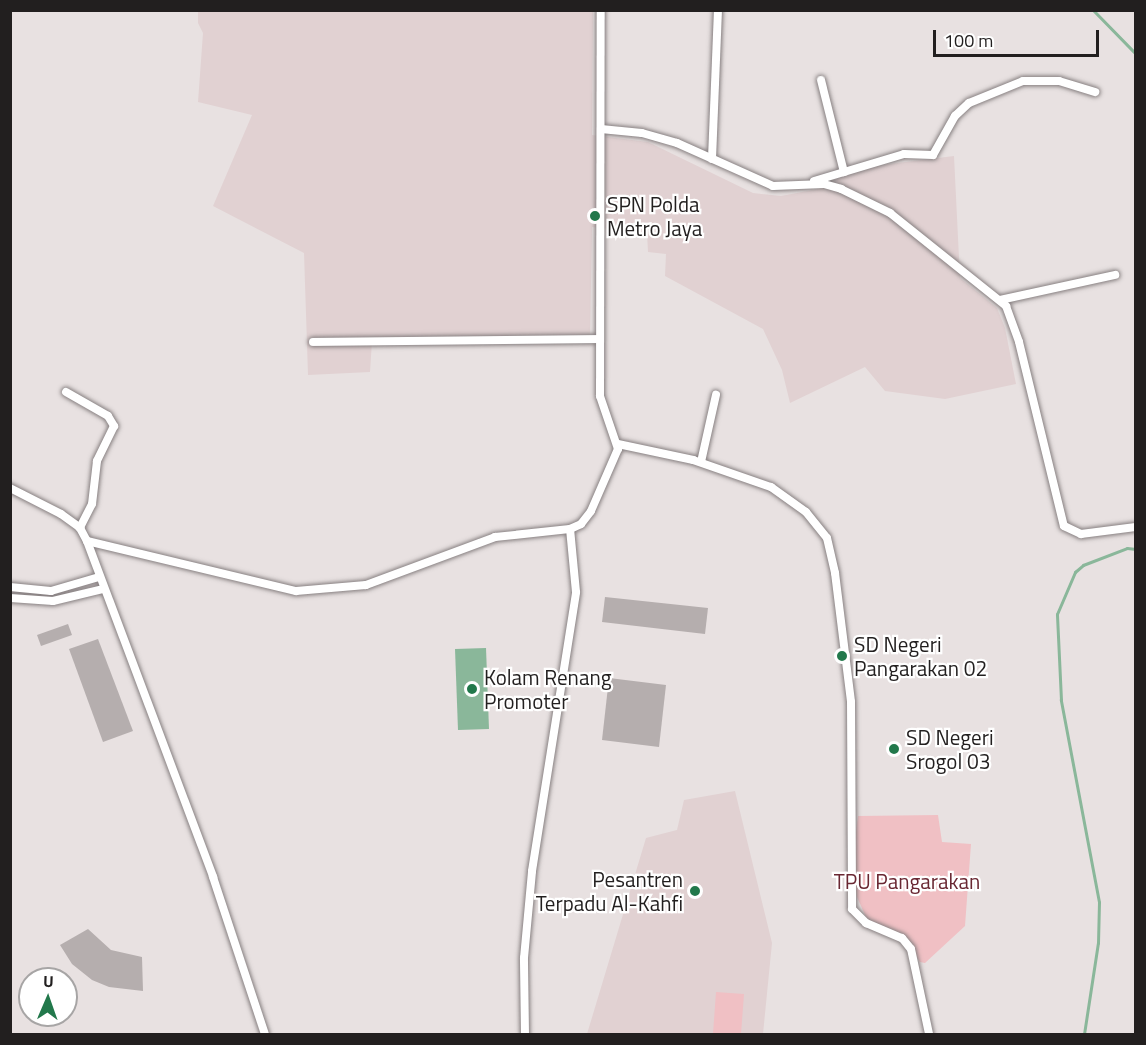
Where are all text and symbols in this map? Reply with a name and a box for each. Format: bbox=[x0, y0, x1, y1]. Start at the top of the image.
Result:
scale bar bbox=[936, 18, 1102, 56]
text: 100 m bbox=[944, 27, 993, 54]
place label: SPN Polda Metro Jaya bbox=[607, 191, 702, 241]
marker: SPN Polda Metro Jaya bbox=[588, 209, 602, 223]
place label: SD Negeri Pangarakan 02 bbox=[854, 631, 987, 681]
marker: SD Negeri Pangarakan 02 bbox=[835, 649, 849, 663]
place label: Kolam Renang Promoter bbox=[484, 664, 611, 714]
marker: Kolam Renang Promoter bbox=[465, 682, 479, 696]
place label: SD Negeri Srogol 03 bbox=[906, 724, 994, 774]
marker: SD Negeri Srogol 03 bbox=[887, 742, 901, 756]
place label: Pesantren Terpadu Al-Kahfi bbox=[536, 866, 683, 916]
park label: TPU Pangarakan bbox=[834, 868, 980, 894]
marker: Pesantren Terpadu Al-Kahfi bbox=[688, 884, 702, 898]
north arrow bbox=[18, 967, 78, 1027]
text: U bbox=[43, 969, 54, 993]

